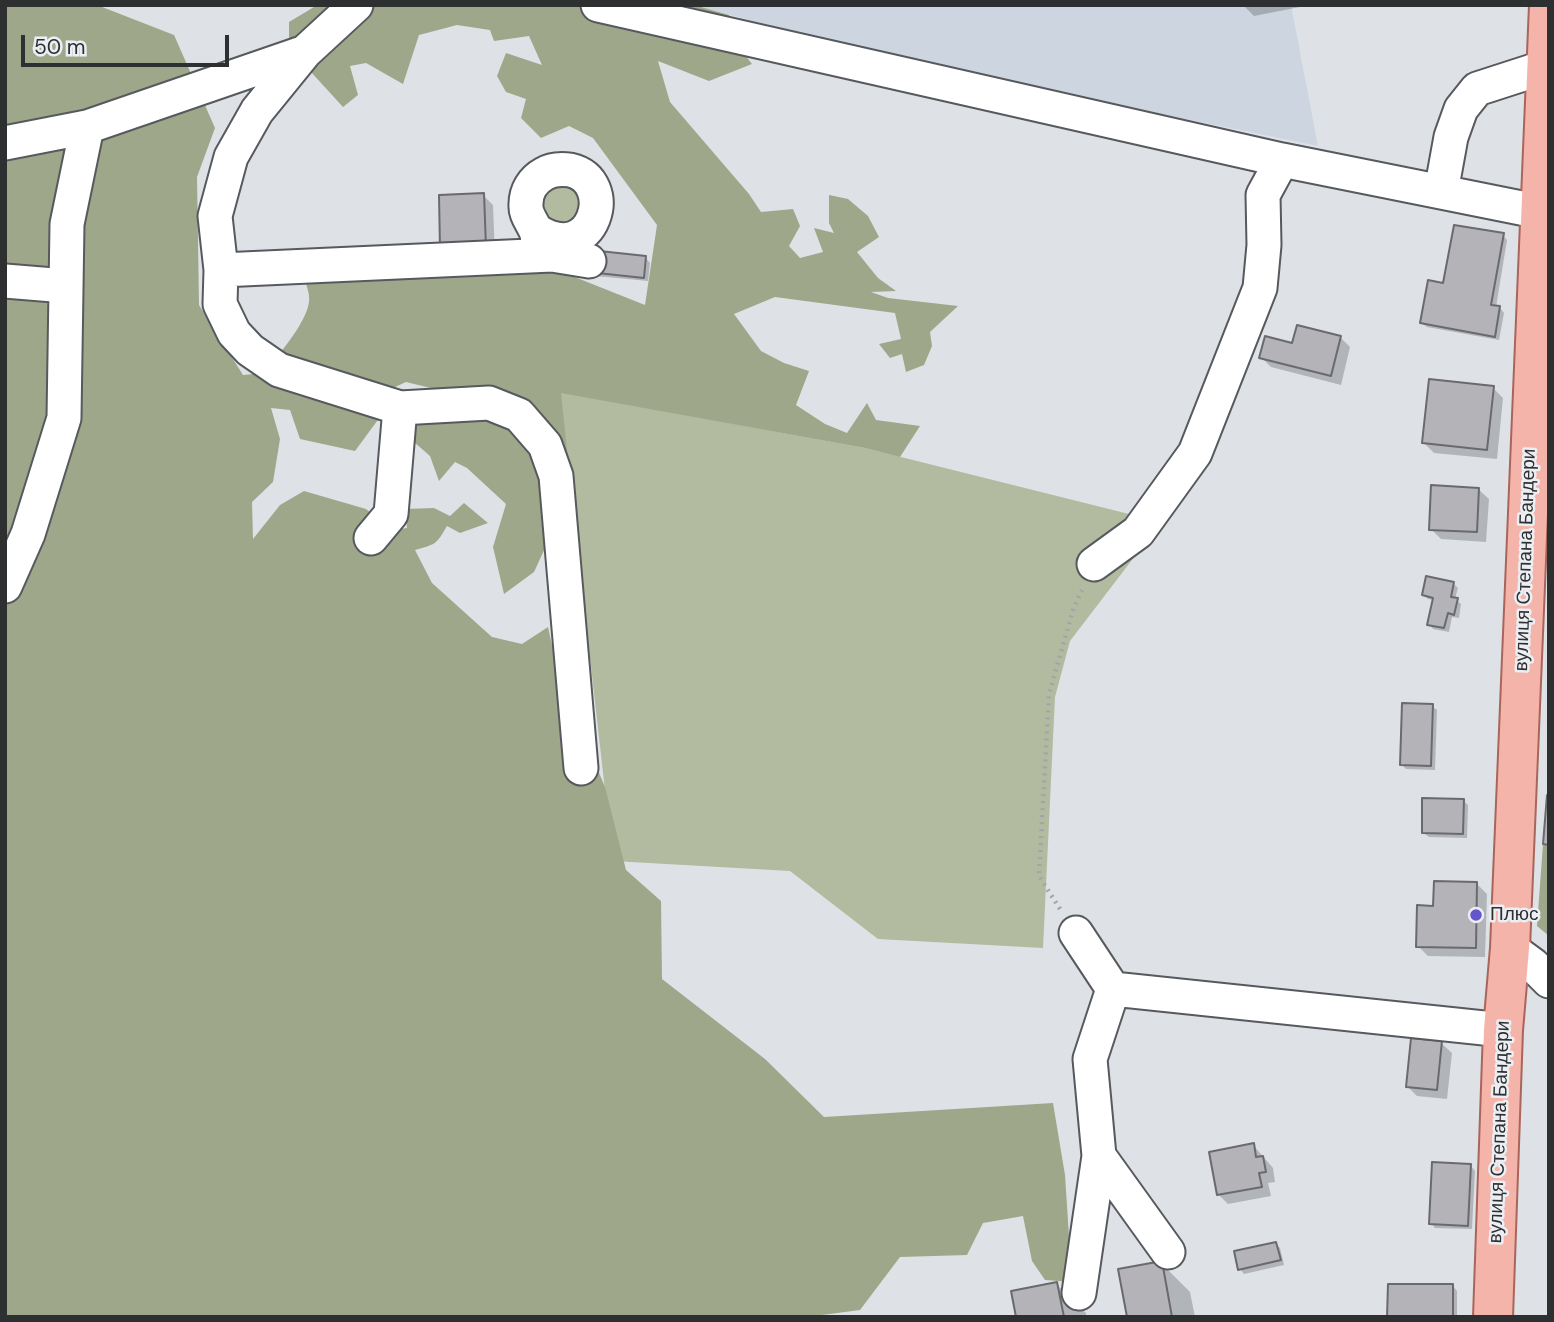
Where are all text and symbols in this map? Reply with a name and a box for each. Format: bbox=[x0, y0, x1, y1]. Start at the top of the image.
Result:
scale bar bbox=[24, 21, 233, 65]
text: 50 m bbox=[34, 33, 85, 61]
street label: вулиця Степана Бандери bbox=[1511, 448, 1541, 672]
place label: Плюс bbox=[1490, 904, 1538, 926]
marker: Плюс bbox=[1468, 907, 1484, 923]
street label: вулиця Степана Бандери bbox=[1485, 1020, 1515, 1244]

